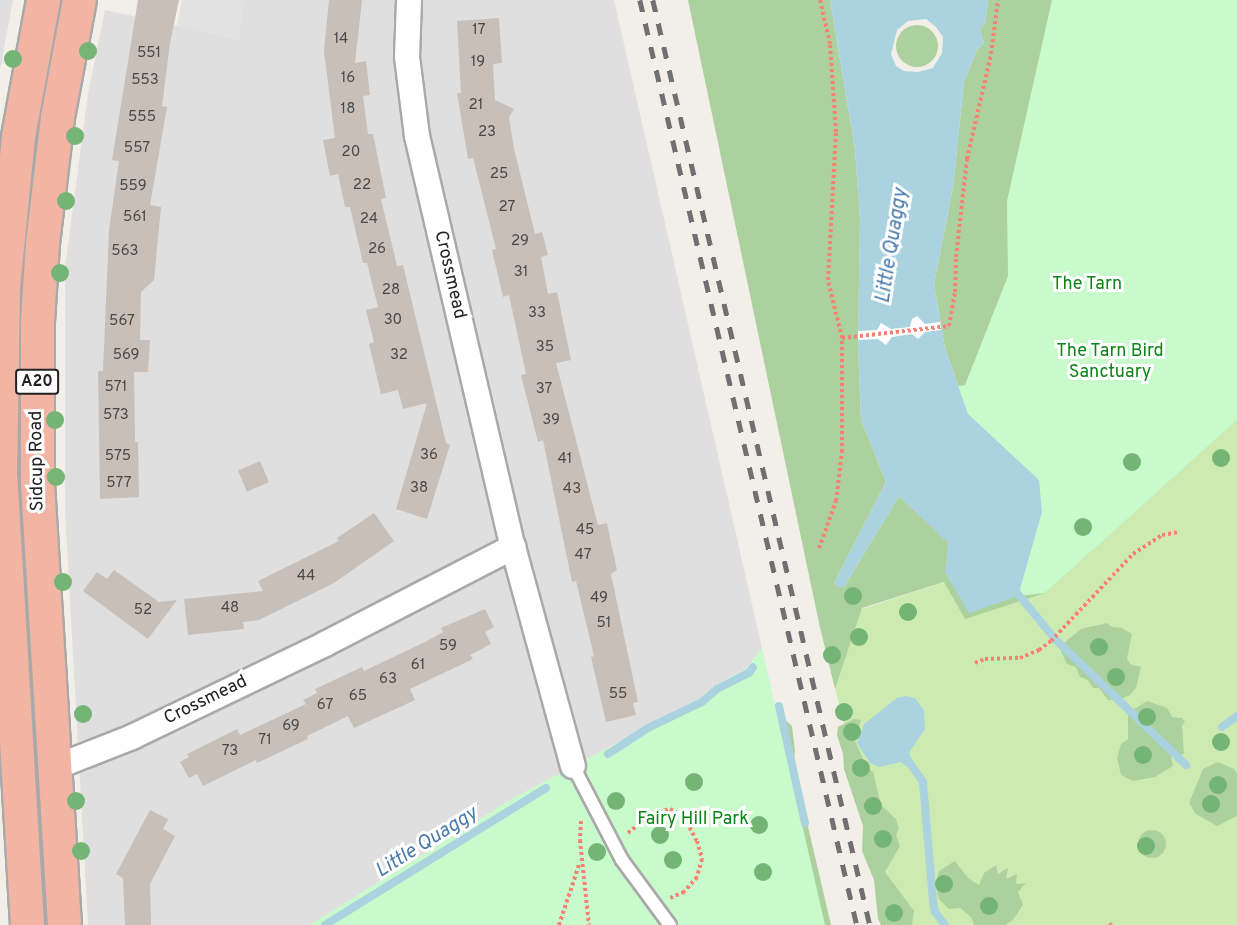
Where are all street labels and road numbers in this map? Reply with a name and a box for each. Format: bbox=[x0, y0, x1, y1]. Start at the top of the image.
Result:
street label: Crossmead bbox=[428, 229, 470, 321]
road number: A20 bbox=[15, 369, 60, 395]
street label: Sidcup Road bbox=[26, 411, 50, 511]
street label: Crossmead bbox=[161, 672, 251, 730]

